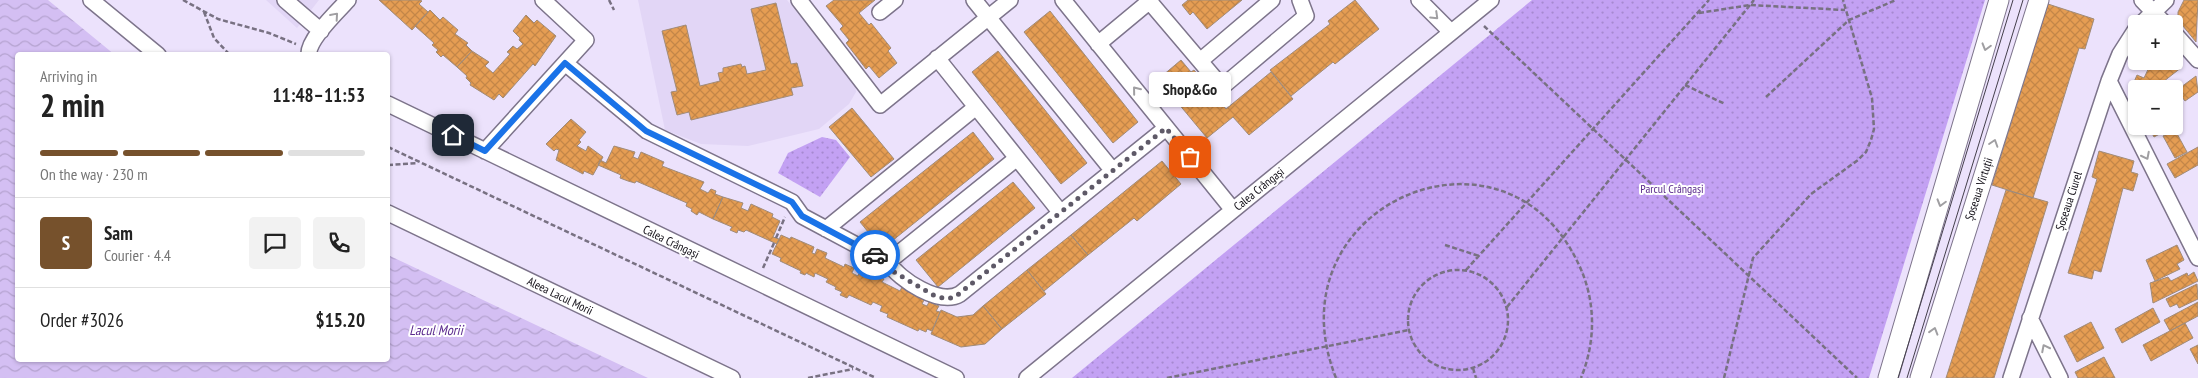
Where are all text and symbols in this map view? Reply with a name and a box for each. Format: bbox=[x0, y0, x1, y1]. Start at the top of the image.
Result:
one-way arrow bbox=[1429, 10, 1438, 19]
one-way arrow bbox=[329, 12, 338, 21]
map controls bbox=[2128, 15, 2183, 135]
button: + bbox=[2128, 15, 2183, 70]
one-way arrow bbox=[1981, 42, 1991, 50]
text: Arriving in bbox=[40, 66, 97, 86]
callout: Shop&Go bbox=[1149, 72, 1231, 107]
text: Shop&Go bbox=[1163, 79, 1217, 99]
button: − bbox=[2128, 80, 2183, 135]
text: 11:48–11:53 bbox=[272, 83, 365, 107]
text: 2 min bbox=[40, 84, 105, 126]
one-way arrow bbox=[1133, 87, 1142, 96]
pin bbox=[432, 114, 474, 156]
icon: home bbox=[439, 121, 467, 149]
pin bbox=[1169, 136, 1211, 178]
one-way arrow bbox=[1988, 140, 1998, 148]
icon: bag bbox=[1176, 143, 1204, 171]
one-way arrow bbox=[2140, 151, 2150, 160]
street label: Șoseaua Virtuții bbox=[1961, 156, 1996, 222]
text: On the way · 230 m bbox=[40, 164, 148, 184]
street label: Calea Crângași bbox=[1230, 164, 1287, 214]
street label: Șoseaua Ciurel bbox=[2052, 169, 2085, 232]
park label: Parcul Crângași bbox=[1640, 181, 1704, 196]
one-way arrow bbox=[1936, 198, 1946, 206]
button: chat bbox=[249, 217, 301, 269]
button: phone bbox=[313, 217, 365, 269]
text: Sam bbox=[104, 221, 133, 245]
street label: Calea Crângași bbox=[641, 222, 702, 262]
courier bbox=[850, 230, 900, 280]
text: S bbox=[62, 231, 70, 255]
icon: car bbox=[861, 241, 889, 269]
text: Courier · 4.4 bbox=[104, 245, 171, 265]
street label: Aleea Lacul Morii bbox=[525, 273, 596, 318]
text: Order #3026 bbox=[40, 308, 124, 332]
text: $15.20 bbox=[316, 308, 365, 332]
water label: Lacul Morii bbox=[409, 321, 465, 339]
one-way arrow bbox=[1929, 328, 1939, 336]
one-way arrow bbox=[2041, 344, 2051, 353]

